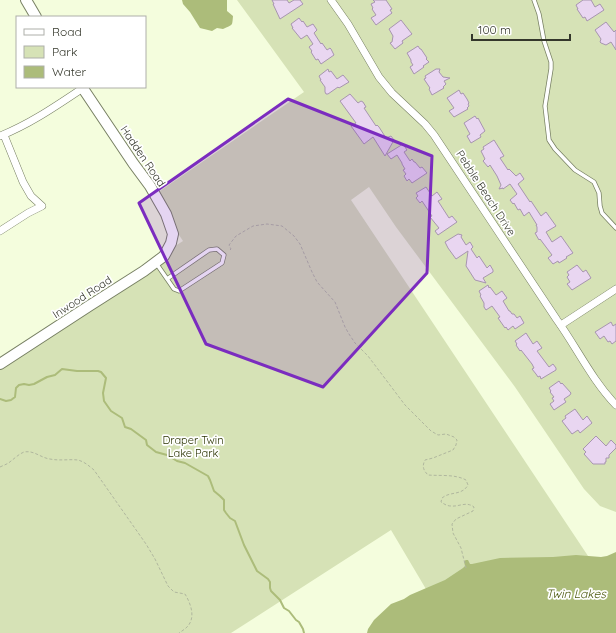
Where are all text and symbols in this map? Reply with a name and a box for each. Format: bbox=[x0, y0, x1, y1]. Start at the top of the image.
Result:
legend bbox=[16, 16, 146, 88]
scale bar bbox=[472, 16, 570, 42]
text: 100 m bbox=[478, 22, 511, 37]
text: Road bbox=[52, 24, 82, 39]
text: Park bbox=[52, 44, 77, 59]
text: Water bbox=[52, 64, 87, 79]
street label: Hadden Road bbox=[117, 123, 169, 189]
street label: Pebble Beach Drive bbox=[453, 148, 519, 238]
street label: Inwood Road bbox=[50, 273, 114, 321]
park label: Draper Twin Lake Park bbox=[162, 433, 224, 460]
water label: Twin Lakes bbox=[546, 586, 607, 601]

